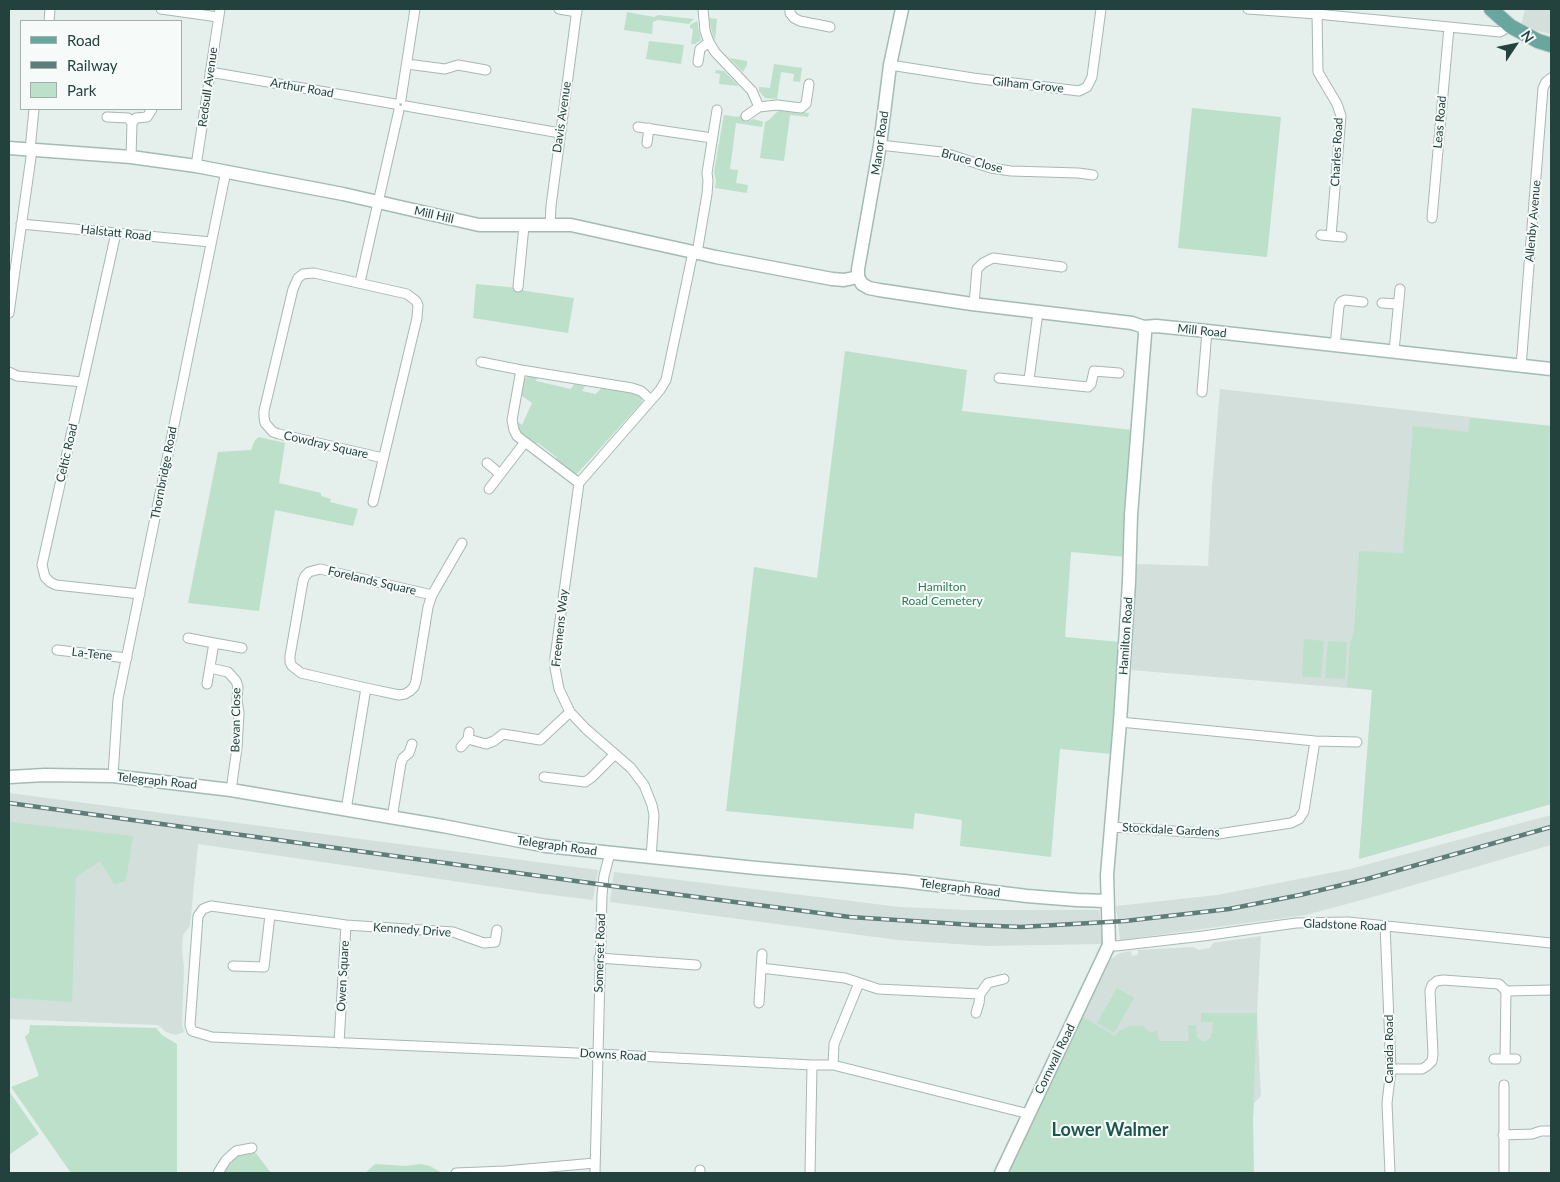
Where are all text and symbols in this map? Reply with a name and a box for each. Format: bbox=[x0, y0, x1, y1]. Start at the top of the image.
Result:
legend bbox=[20, 20, 182, 110]
north arrow bbox=[1490, 20, 1540, 70]
text: N bbox=[1518, 27, 1538, 46]
text: Road bbox=[67, 31, 100, 49]
street label: Redsull Avenue bbox=[195, 46, 221, 128]
text: Railway bbox=[67, 56, 118, 74]
street label: Gilham Grove bbox=[992, 74, 1064, 96]
street label: Arthur Road bbox=[269, 75, 335, 101]
street label: Davis Avenue bbox=[550, 80, 574, 154]
text: Park bbox=[67, 81, 96, 99]
street label: Leas Road bbox=[1431, 95, 1449, 149]
street label: Manor Road bbox=[868, 110, 892, 176]
street label: Charles Road bbox=[1328, 117, 1346, 187]
street label: Bruce Close bbox=[940, 146, 1004, 176]
street label: Allenby Avenue bbox=[1522, 179, 1544, 263]
street label: Mill Hill bbox=[413, 203, 455, 227]
street label: Halstatt Road bbox=[80, 222, 152, 244]
street label: Mill Road bbox=[1177, 321, 1227, 341]
street label: Celtic Road bbox=[53, 422, 81, 484]
street label: Thornbridge Road bbox=[148, 425, 180, 521]
street label: Cowdray Square bbox=[282, 428, 370, 462]
street label: Forelands Square bbox=[326, 564, 418, 598]
park label: Hamilton Road Cemetery bbox=[901, 580, 983, 608]
street label: Freemens Way bbox=[549, 588, 571, 668]
street label: Hamilton Road bbox=[1116, 597, 1136, 675]
street label: La-Tene bbox=[71, 645, 113, 663]
street label: Bevan Close bbox=[228, 687, 244, 753]
street label: Telegraph Road bbox=[116, 770, 198, 792]
street label: Stockdale Gardens bbox=[1122, 820, 1220, 840]
street label: Telegraph Road bbox=[516, 833, 598, 859]
street label: Telegraph Road bbox=[919, 876, 1001, 900]
street label: Somerset Road bbox=[591, 913, 609, 993]
street label: Gladstone Road bbox=[1303, 916, 1387, 934]
street label: Kennedy Drive bbox=[373, 920, 451, 940]
street label: Owen Square bbox=[334, 940, 352, 1012]
street label: Canada Road bbox=[1382, 1014, 1396, 1084]
street label: Cornwall Road bbox=[1032, 1022, 1078, 1096]
street label: Downs Road bbox=[579, 1046, 647, 1064]
district label: Lower Walmer bbox=[1052, 1119, 1168, 1141]

